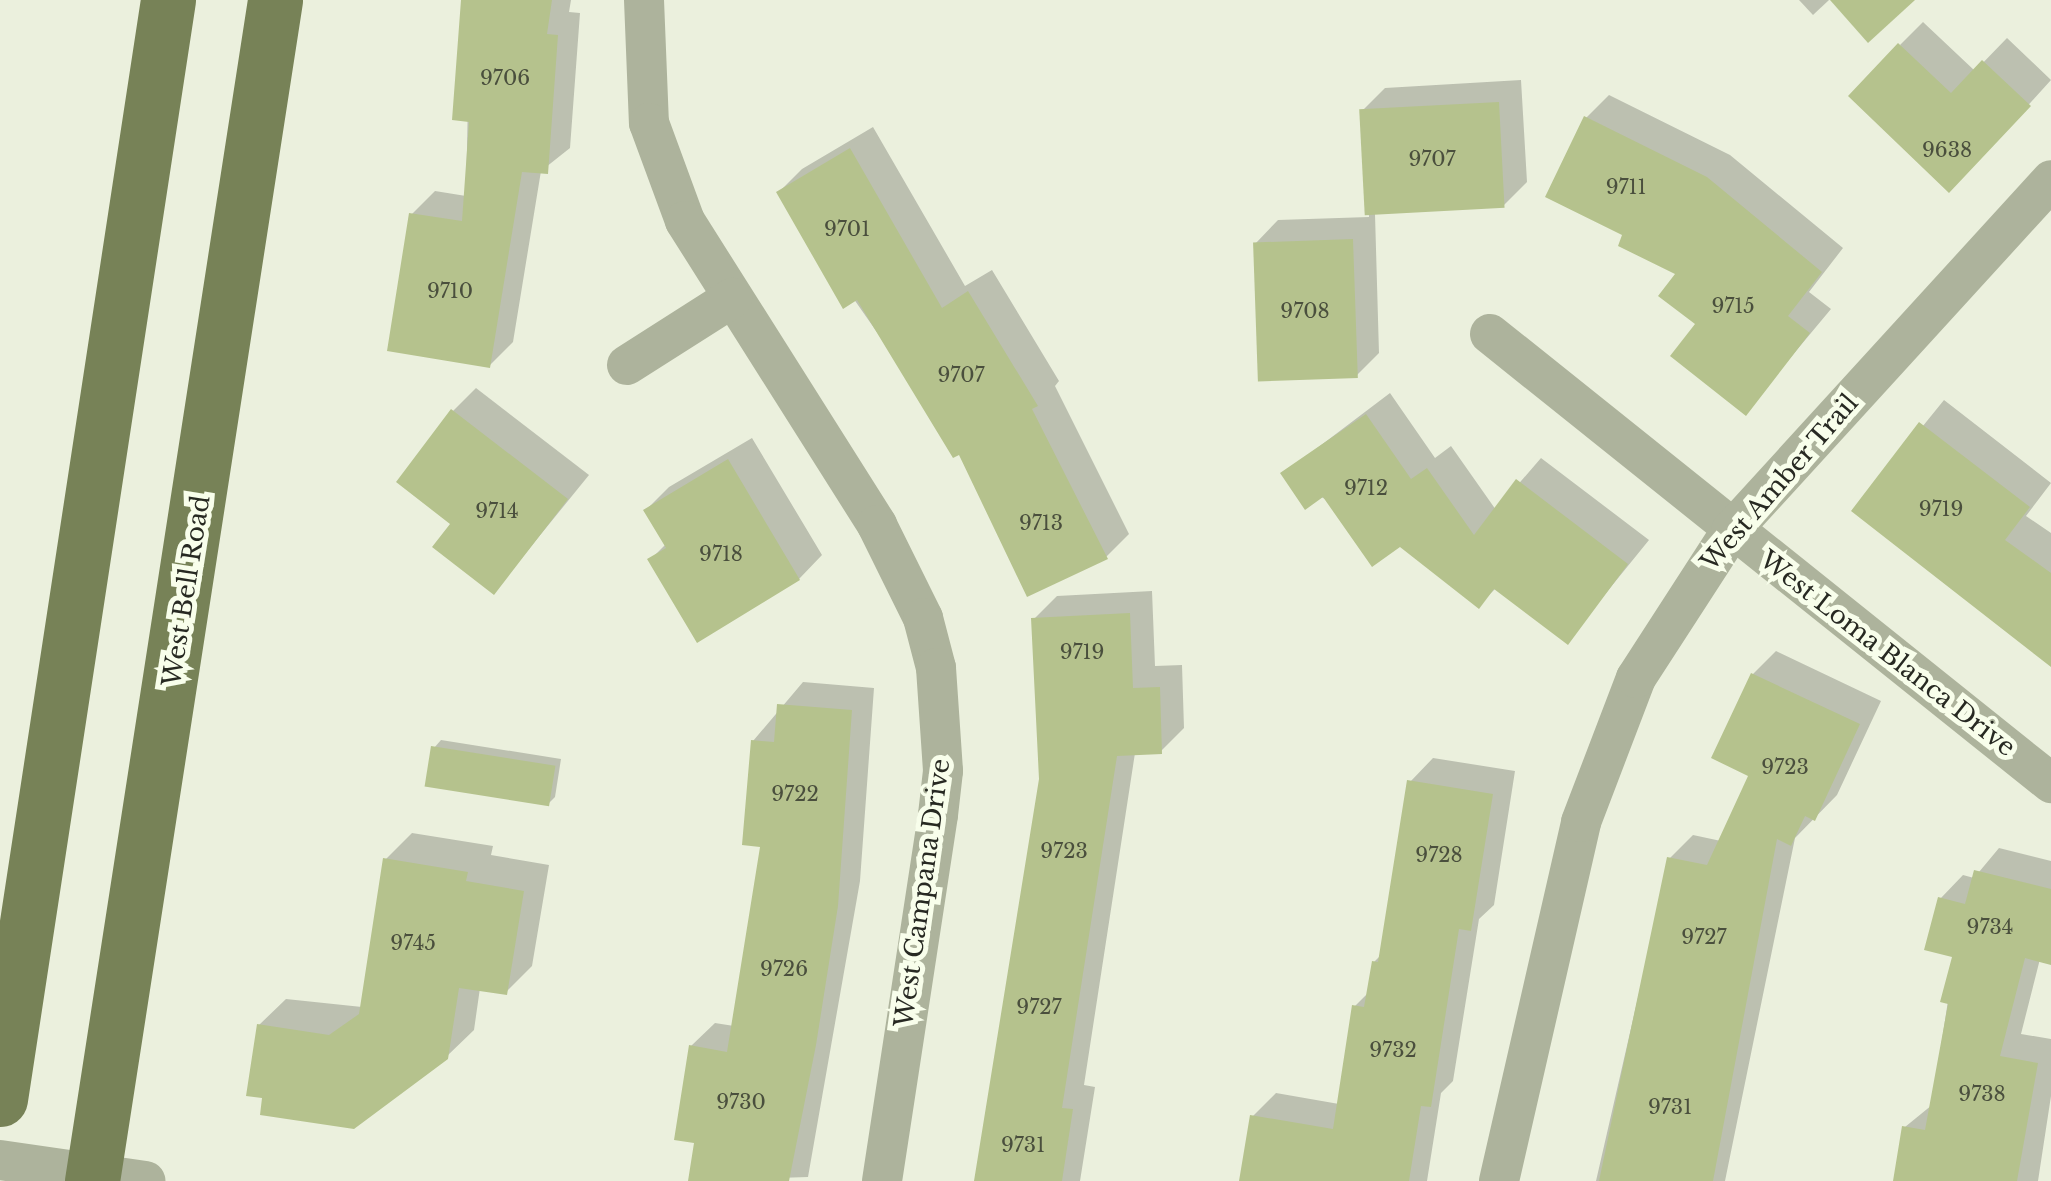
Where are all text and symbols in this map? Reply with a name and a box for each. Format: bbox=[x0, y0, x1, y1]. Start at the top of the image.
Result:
house number: 9706 bbox=[480, 66, 530, 90]
house number: 9638 bbox=[1922, 138, 1972, 162]
house number: 9707 bbox=[1408, 147, 1456, 171]
house number: 9711 bbox=[1606, 175, 1646, 199]
house number: 9701 bbox=[824, 217, 870, 241]
house number: 9710 bbox=[427, 279, 473, 303]
house number: 9715 bbox=[1711, 294, 1755, 318]
house number: 9708 bbox=[1280, 299, 1330, 323]
house number: 9707 bbox=[937, 363, 985, 387]
street label: West Amber Trail bbox=[1694, 388, 1866, 578]
house number: 9712 bbox=[1344, 476, 1388, 500]
street label: West Bell Road bbox=[157, 493, 217, 689]
house number: 9719 bbox=[1919, 497, 1963, 521]
house number: 9714 bbox=[475, 499, 519, 523]
house number: 9713 bbox=[1019, 511, 1063, 535]
house number: 9718 bbox=[699, 542, 743, 566]
street label: West Loma Blanca Drive bbox=[1753, 545, 2021, 763]
house number: 9719 bbox=[1060, 640, 1104, 664]
house number: 9723 bbox=[1761, 755, 1809, 779]
street label: West Campana Drive bbox=[889, 757, 957, 1029]
house number: 9722 bbox=[771, 782, 819, 806]
house number: 9723 bbox=[1040, 839, 1088, 863]
house number: 9728 bbox=[1415, 843, 1463, 867]
house number: 9734 bbox=[1967, 915, 2013, 939]
house number: 9727 bbox=[1681, 925, 1727, 949]
house number: 9745 bbox=[390, 931, 436, 955]
house number: 9726 bbox=[760, 957, 808, 981]
house number: 9727 bbox=[1016, 995, 1062, 1019]
house number: 9732 bbox=[1369, 1038, 1417, 1062]
house number: 9738 bbox=[1958, 1082, 2006, 1106]
house number: 9730 bbox=[716, 1090, 766, 1114]
house number: 9731 bbox=[1648, 1095, 1692, 1119]
house number: 9731 bbox=[1001, 1133, 1045, 1157]

